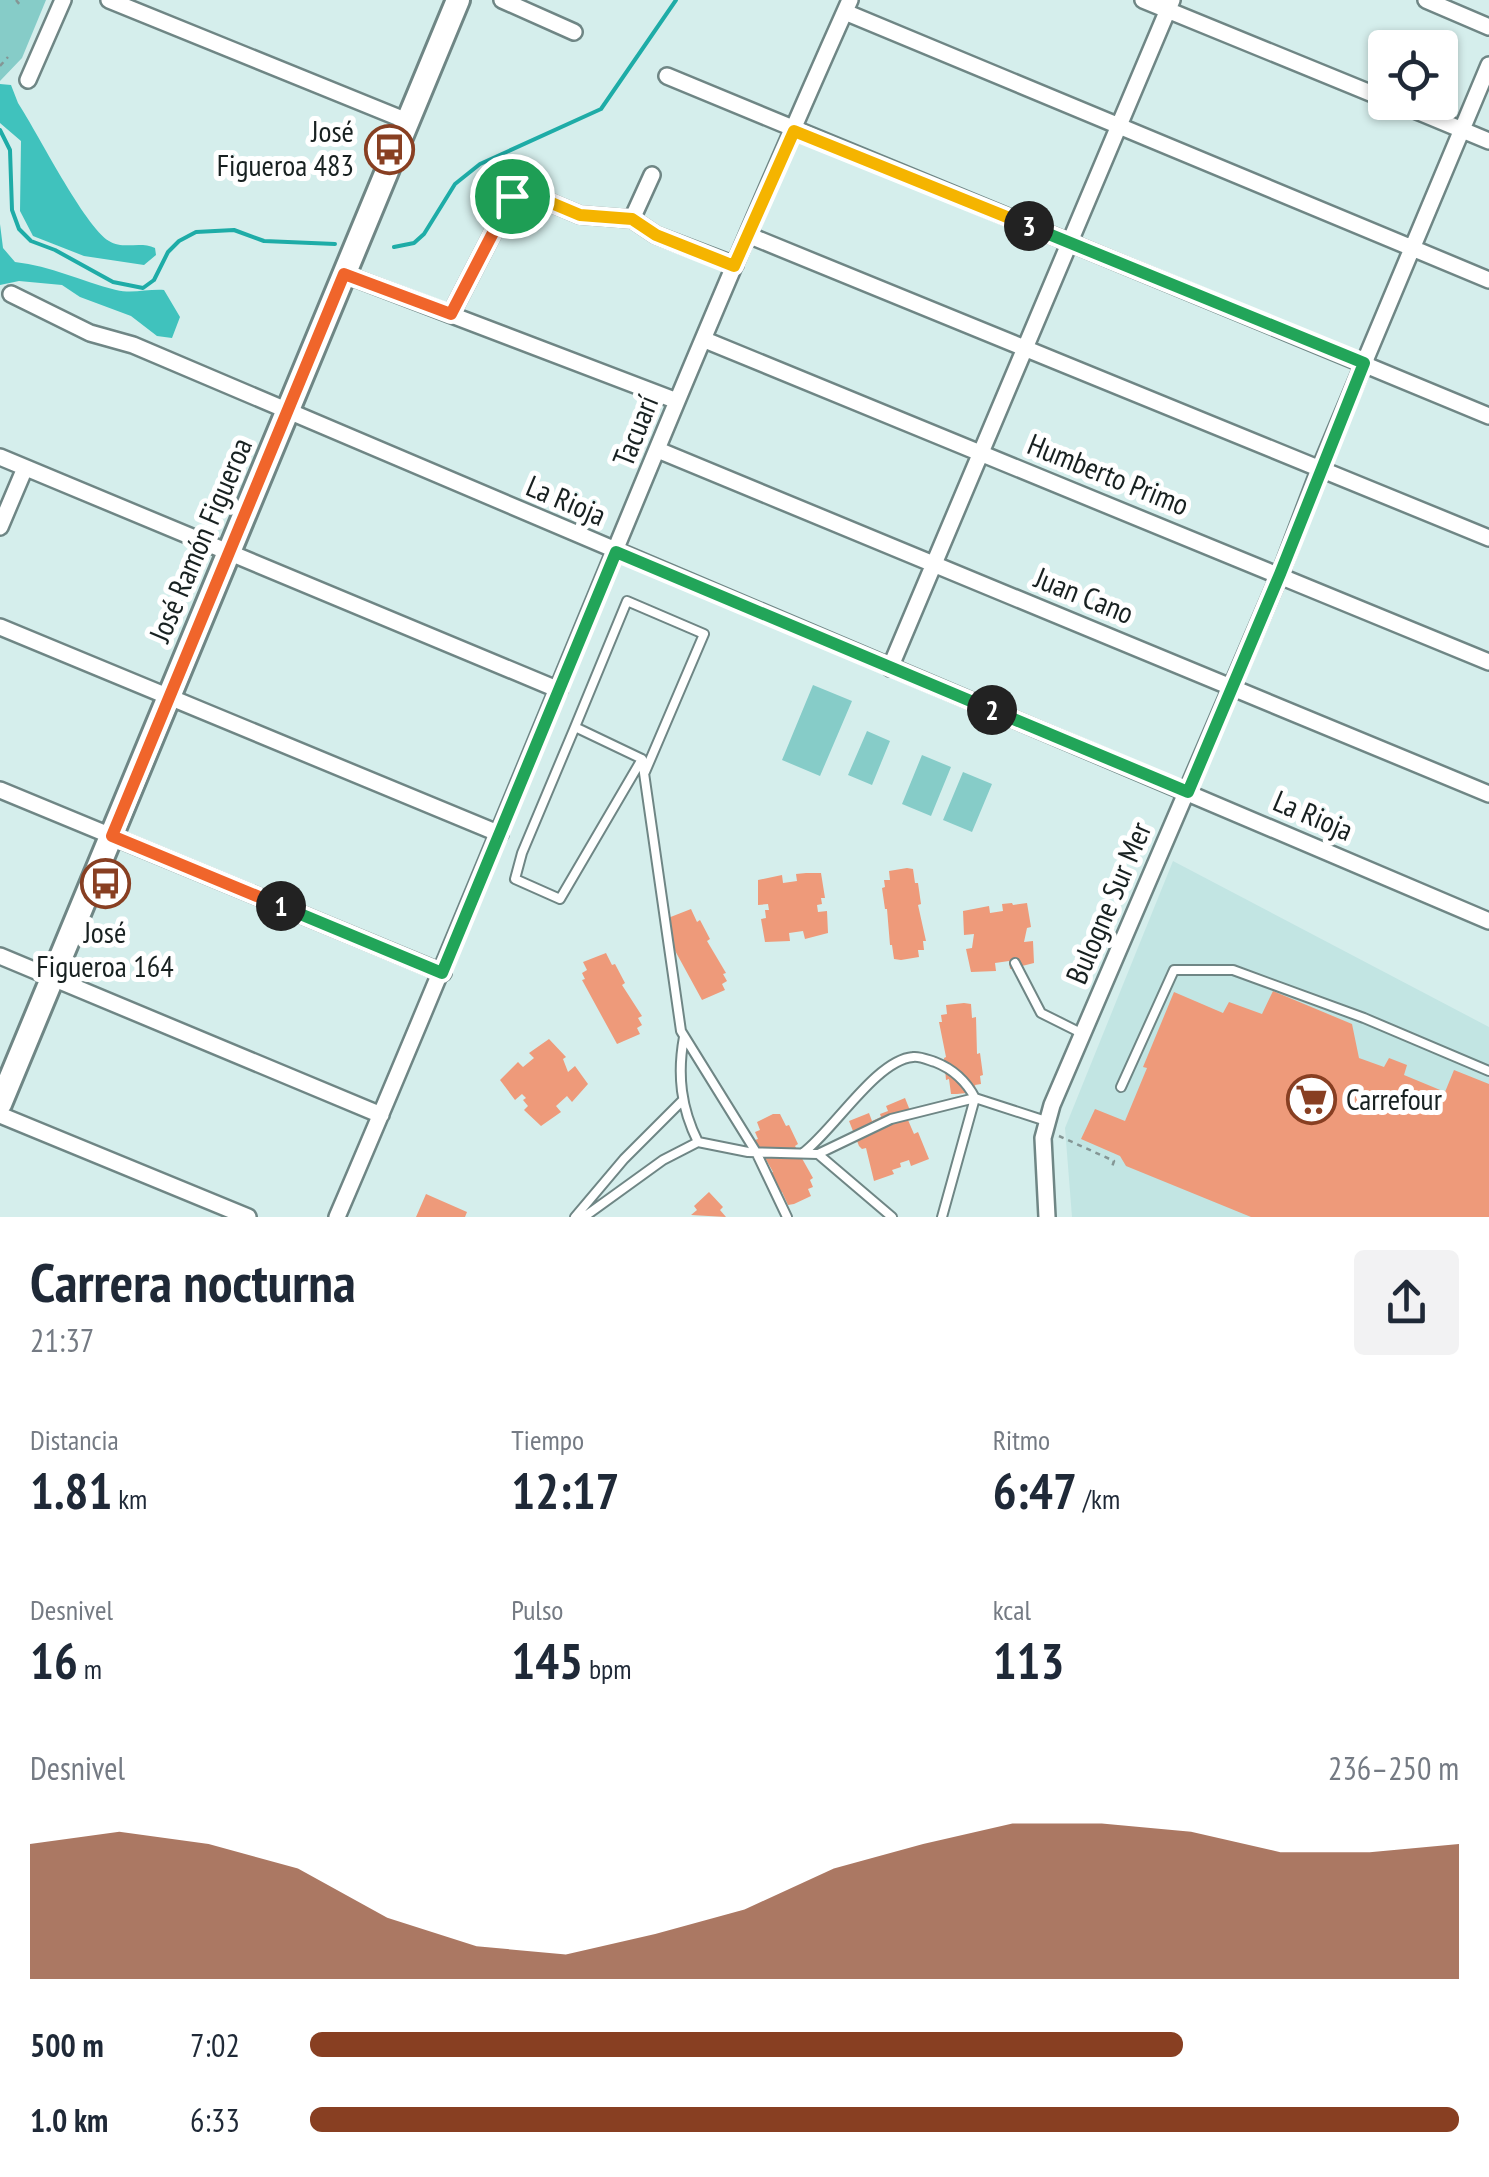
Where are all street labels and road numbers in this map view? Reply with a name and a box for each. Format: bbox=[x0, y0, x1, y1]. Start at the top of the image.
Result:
street label: Tacuarí bbox=[603, 389, 667, 472]
street label: Humberto Primo bbox=[1022, 424, 1195, 524]
street label: José Ramón Figueroa bbox=[139, 431, 260, 648]
street label: La Rioja bbox=[521, 466, 612, 534]
street label: Juan Cano bbox=[1028, 557, 1140, 632]
street label: La Rioja bbox=[1268, 781, 1359, 849]
street label: Bulogne Sur Mer bbox=[1056, 815, 1160, 989]

